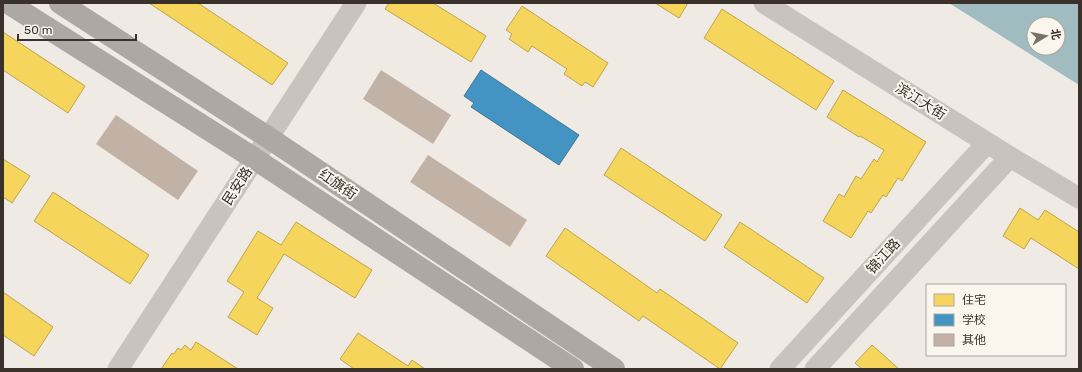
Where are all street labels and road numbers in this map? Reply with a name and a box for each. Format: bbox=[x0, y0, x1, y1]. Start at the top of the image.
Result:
street label: 滨江大街 bbox=[892, 79, 949, 123]
street label: 民安路 bbox=[219, 164, 256, 209]
street label: 红旗街 bbox=[316, 166, 360, 203]
street label: 锦江路 bbox=[863, 235, 904, 278]

